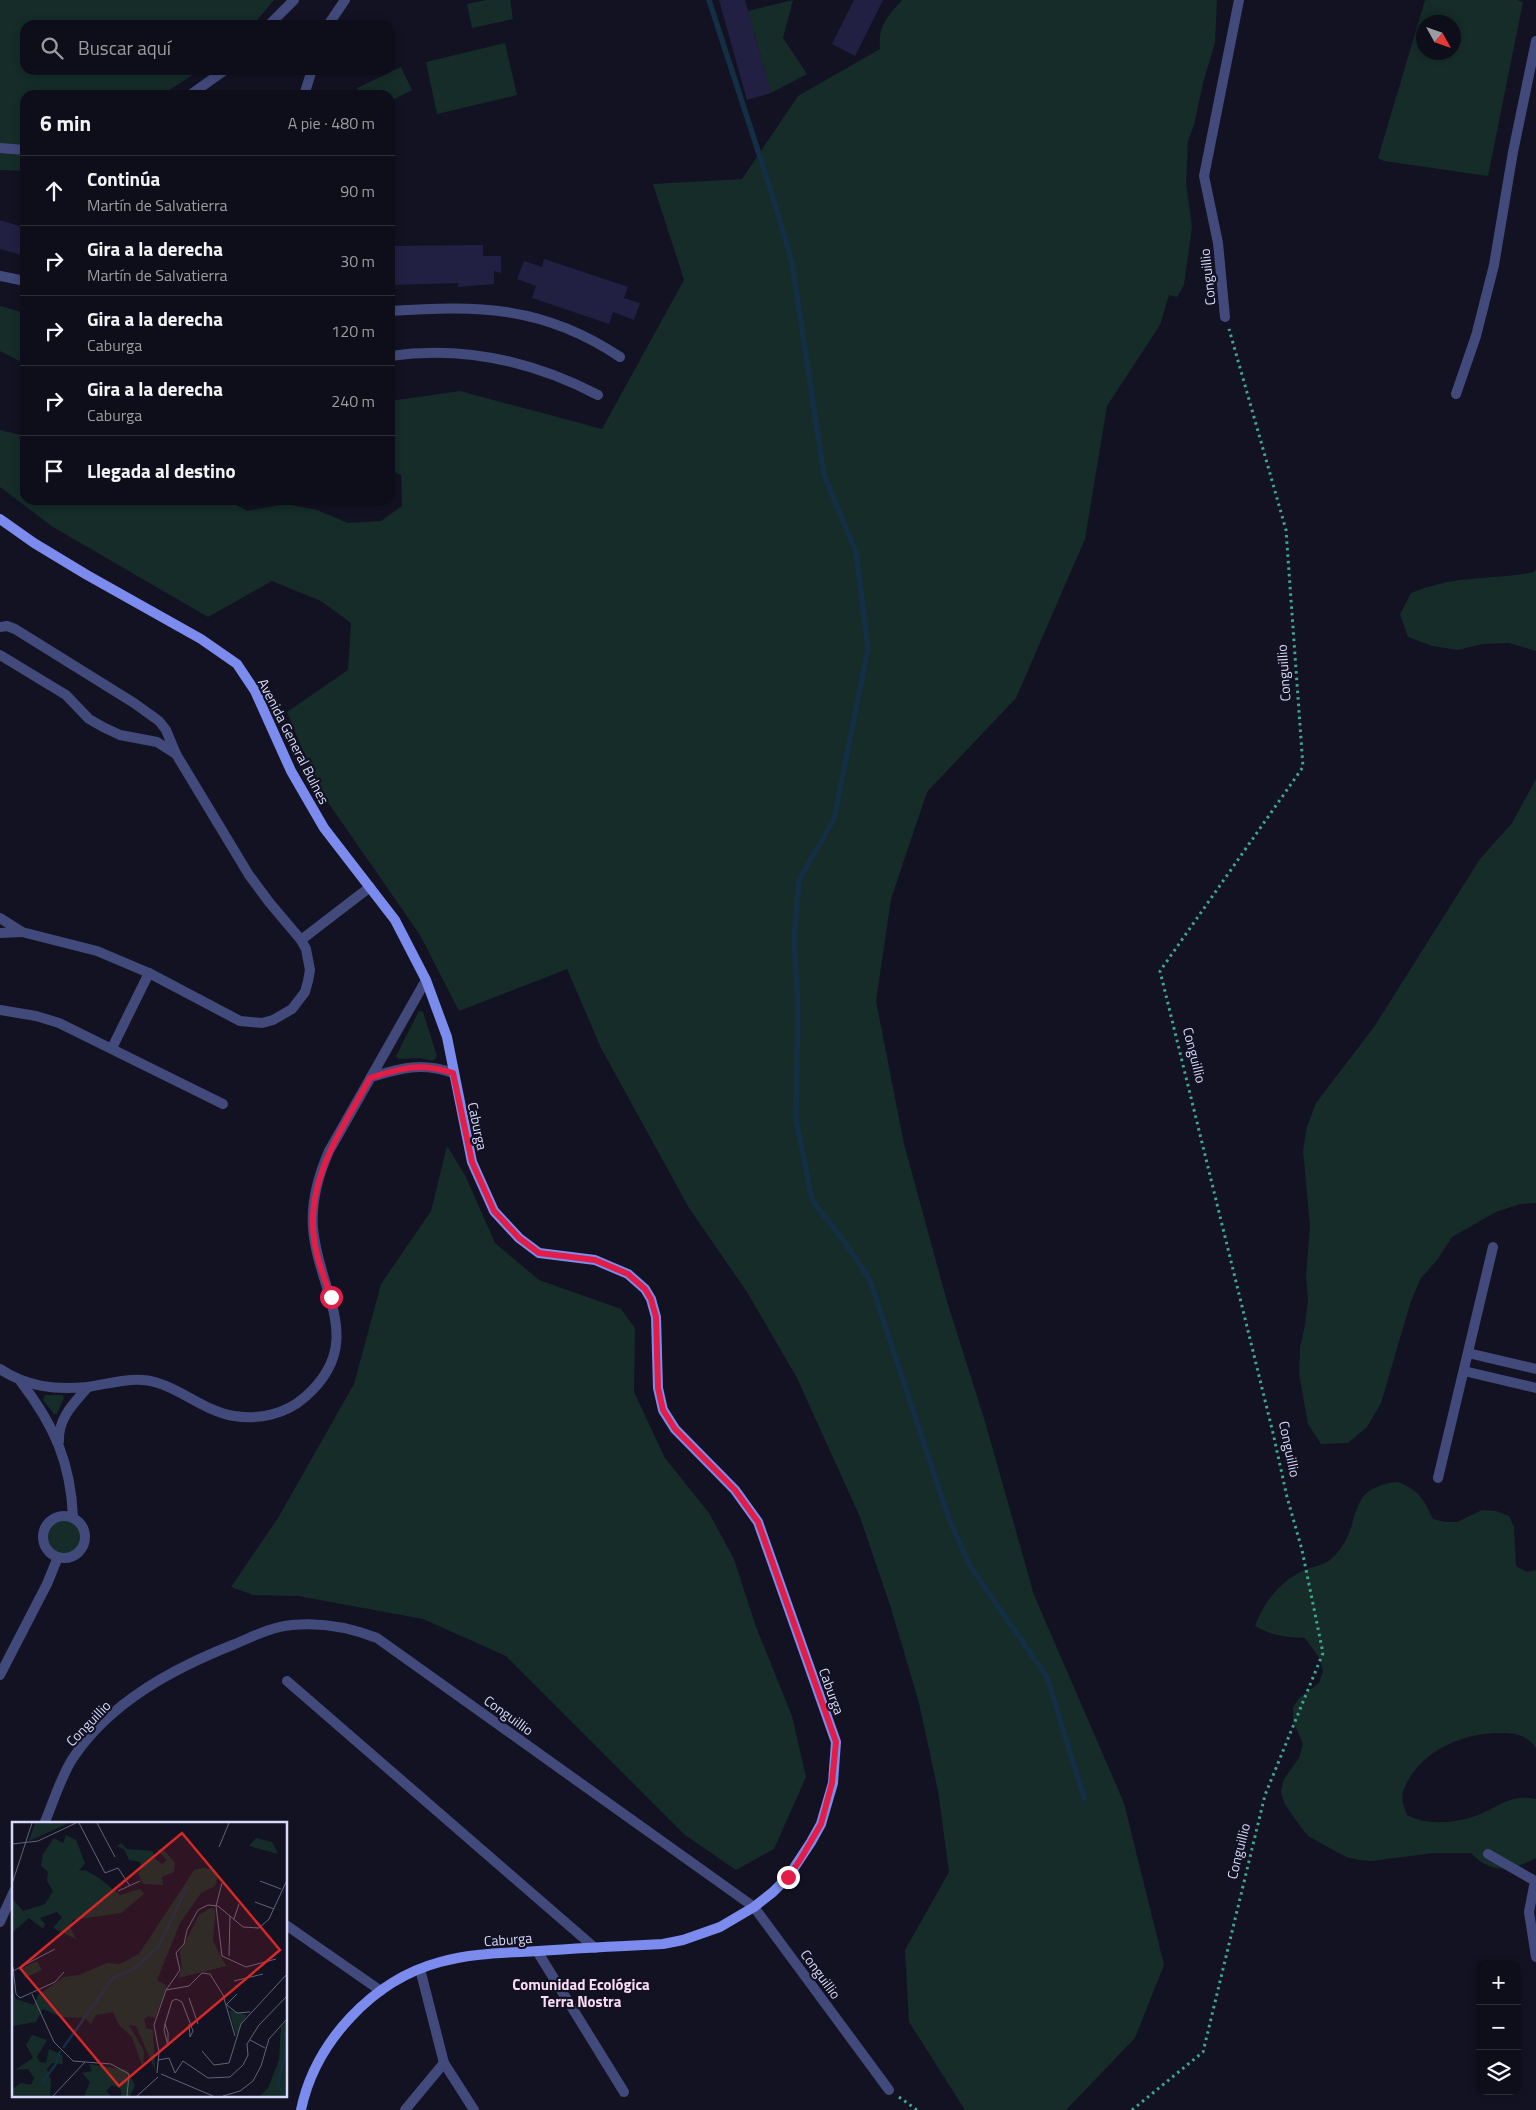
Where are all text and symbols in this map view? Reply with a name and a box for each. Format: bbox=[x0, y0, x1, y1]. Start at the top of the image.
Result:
north arrow bbox=[1416, 15, 1461, 60]
search box bbox=[20, 20, 395, 75]
text: Buscar aquí bbox=[78, 33, 171, 62]
icon: search bbox=[38, 34, 66, 62]
text: 6 min bbox=[40, 107, 91, 139]
text: A pie · 480 m bbox=[288, 111, 375, 135]
text: Continúa bbox=[87, 164, 160, 193]
icon: ahead bbox=[40, 177, 68, 205]
text: 90 m bbox=[340, 179, 375, 203]
text: Martín de Salvatierra bbox=[87, 193, 228, 217]
text: Gira a la derecha bbox=[87, 234, 223, 263]
icon: right bbox=[40, 247, 68, 275]
street label: Conguillio bbox=[1194, 248, 1220, 306]
text: 30 m bbox=[340, 249, 375, 273]
text: Martín de Salvatierra bbox=[87, 263, 228, 287]
text: Gira a la derecha bbox=[87, 304, 223, 333]
icon: right bbox=[40, 317, 68, 345]
text: 120 m bbox=[331, 319, 375, 343]
text: Caburga bbox=[87, 333, 142, 357]
text: Gira a la derecha bbox=[87, 374, 223, 403]
icon: right bbox=[40, 387, 68, 415]
text: 240 m bbox=[331, 389, 375, 413]
text: Caburga bbox=[87, 403, 142, 427]
text: Llegada al destino bbox=[87, 456, 236, 485]
icon: arrive bbox=[40, 457, 68, 485]
street label: Conguillio bbox=[1271, 644, 1295, 702]
street label: Avenida General Bulnes bbox=[253, 674, 335, 808]
street label: Conguillio bbox=[1178, 1025, 1212, 1085]
street label: Caburga bbox=[463, 1100, 493, 1152]
route start bbox=[320, 1286, 343, 1309]
street label: Conguillio bbox=[1274, 1419, 1306, 1479]
street label: Caburga bbox=[814, 1665, 850, 1717]
street label: Conguillio bbox=[480, 1690, 538, 1740]
street label: Conguillio bbox=[61, 1695, 115, 1751]
street label: Conguillio bbox=[1221, 1821, 1255, 1881]
inset map bbox=[12, 1822, 288, 2098]
route end bbox=[777, 1866, 800, 1889]
street label: Caburga bbox=[483, 1927, 533, 1951]
street label: Conguillio bbox=[796, 1945, 846, 2003]
map controls bbox=[1476, 1960, 1521, 2095]
button: + bbox=[1476, 1960, 1521, 2005]
district label: Comunidad Ecológica Terra Nostra bbox=[512, 1973, 650, 2013]
button: − bbox=[1476, 2005, 1521, 2050]
button: layers bbox=[1476, 2050, 1521, 2095]

